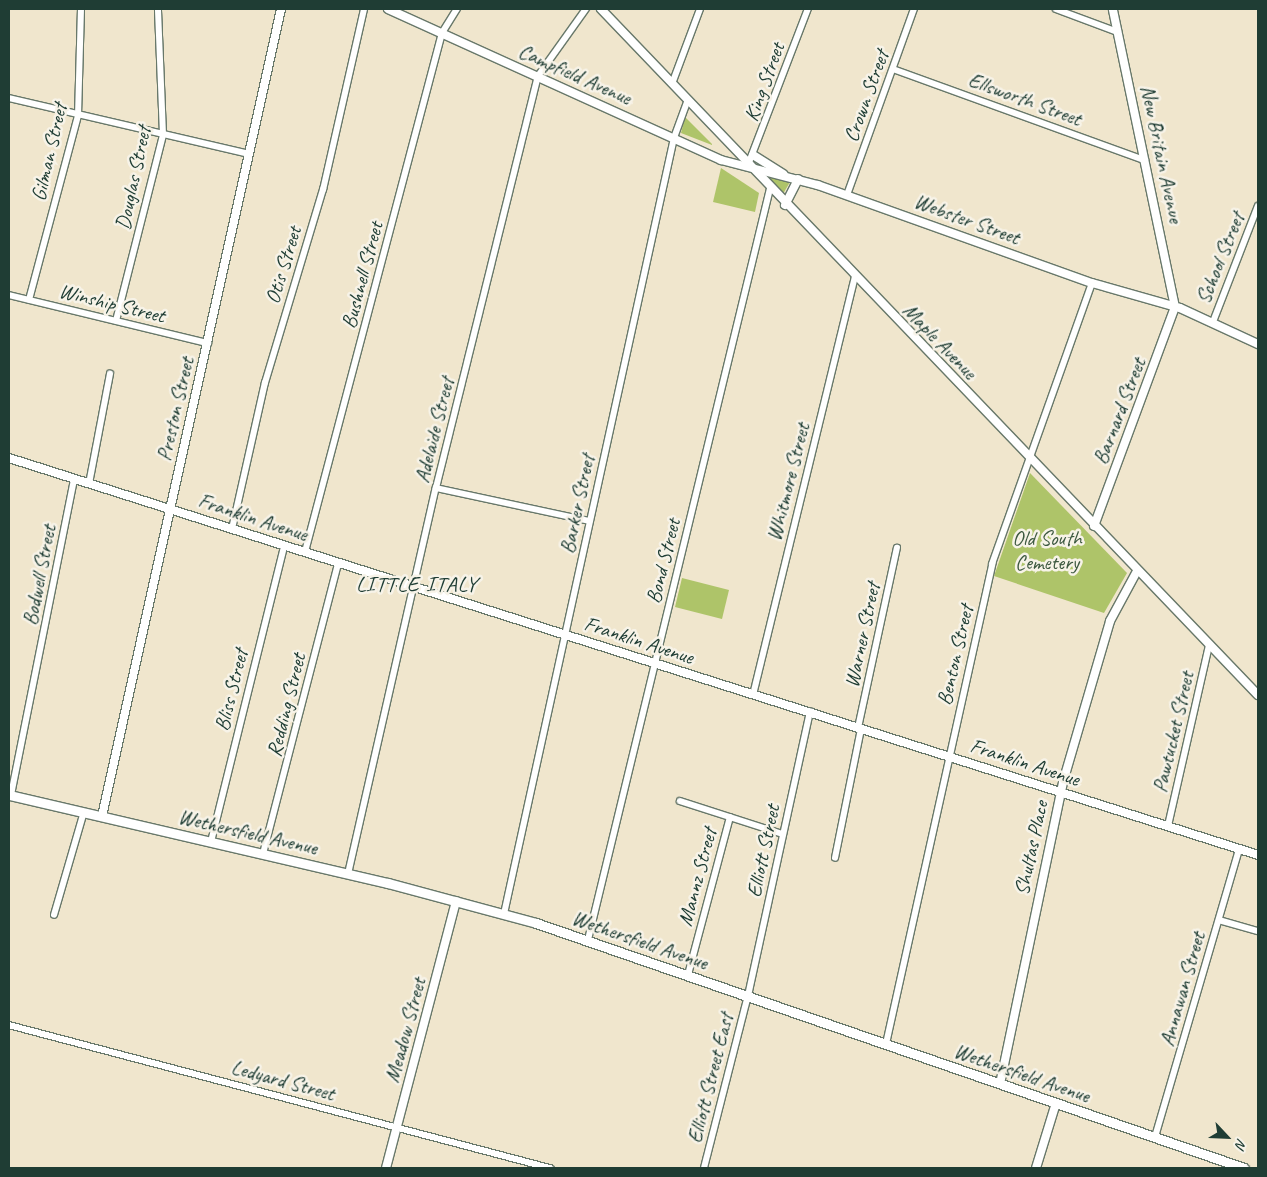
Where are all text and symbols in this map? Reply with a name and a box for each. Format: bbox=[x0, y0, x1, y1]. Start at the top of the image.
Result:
street label: Campfield Avenue bbox=[515, 38, 635, 110]
street label: King Street bbox=[738, 39, 790, 125]
street label: Crown Street bbox=[838, 47, 894, 145]
street label: Ellsworth Street bbox=[965, 67, 1085, 131]
street label: New Britain Avenue bbox=[1135, 83, 1189, 225]
street label: Gilman Street bbox=[26, 101, 72, 203]
street label: Douglas Street bbox=[110, 124, 156, 232]
street label: Webster Street bbox=[911, 188, 1023, 250]
street label: School Street bbox=[1190, 209, 1250, 307]
street label: Bushnell Street bbox=[336, 219, 388, 331]
street label: Otis Street bbox=[259, 223, 307, 307]
street label: Winship Street bbox=[56, 278, 168, 328]
street label: Maple Avenue bbox=[898, 298, 982, 384]
street label: Barnard Street bbox=[1087, 354, 1151, 468]
street label: Preston Street bbox=[151, 355, 199, 463]
street label: Adelaide Street bbox=[409, 375, 459, 485]
street label: Whitmore Street bbox=[761, 420, 815, 544]
street label: Barker Street bbox=[554, 452, 600, 556]
street label: Franklin Avenue bbox=[195, 488, 311, 546]
street label: Bond Street bbox=[640, 516, 686, 606]
street label: Bodwell Street bbox=[17, 522, 61, 628]
park label: Old South Cemetery bbox=[1012, 525, 1082, 575]
district label: LITTLE ITALY bbox=[355, 572, 479, 598]
street label: Warner Street bbox=[839, 580, 885, 690]
street label: Benton Street bbox=[931, 603, 979, 707]
street label: Franklin Avenue bbox=[581, 611, 697, 669]
street label: Bliss Street bbox=[209, 646, 253, 734]
street label: Redding Street bbox=[261, 651, 311, 759]
street label: Pawtucket Street bbox=[1147, 669, 1199, 795]
street label: Franklin Avenue bbox=[967, 733, 1083, 791]
street label: Shultas Place bbox=[1009, 798, 1053, 898]
street label: Elliott Street bbox=[741, 802, 785, 900]
street label: Wethersfield Avenue bbox=[176, 804, 320, 860]
street label: Mannz Street bbox=[672, 825, 722, 929]
street label: Wethersfield Avenue bbox=[569, 905, 711, 975]
street label: Annawan Street bbox=[1154, 929, 1210, 1049]
street label: Meadow Street bbox=[379, 975, 431, 1085]
street label: Elliott Street East bbox=[682, 1010, 738, 1146]
street label: Wethersfield Avenue bbox=[951, 1038, 1093, 1108]
street label: Ledyard Street bbox=[228, 1054, 338, 1106]
north arrow bbox=[1202, 1112, 1252, 1162]
text: N bbox=[1232, 1136, 1251, 1151]

